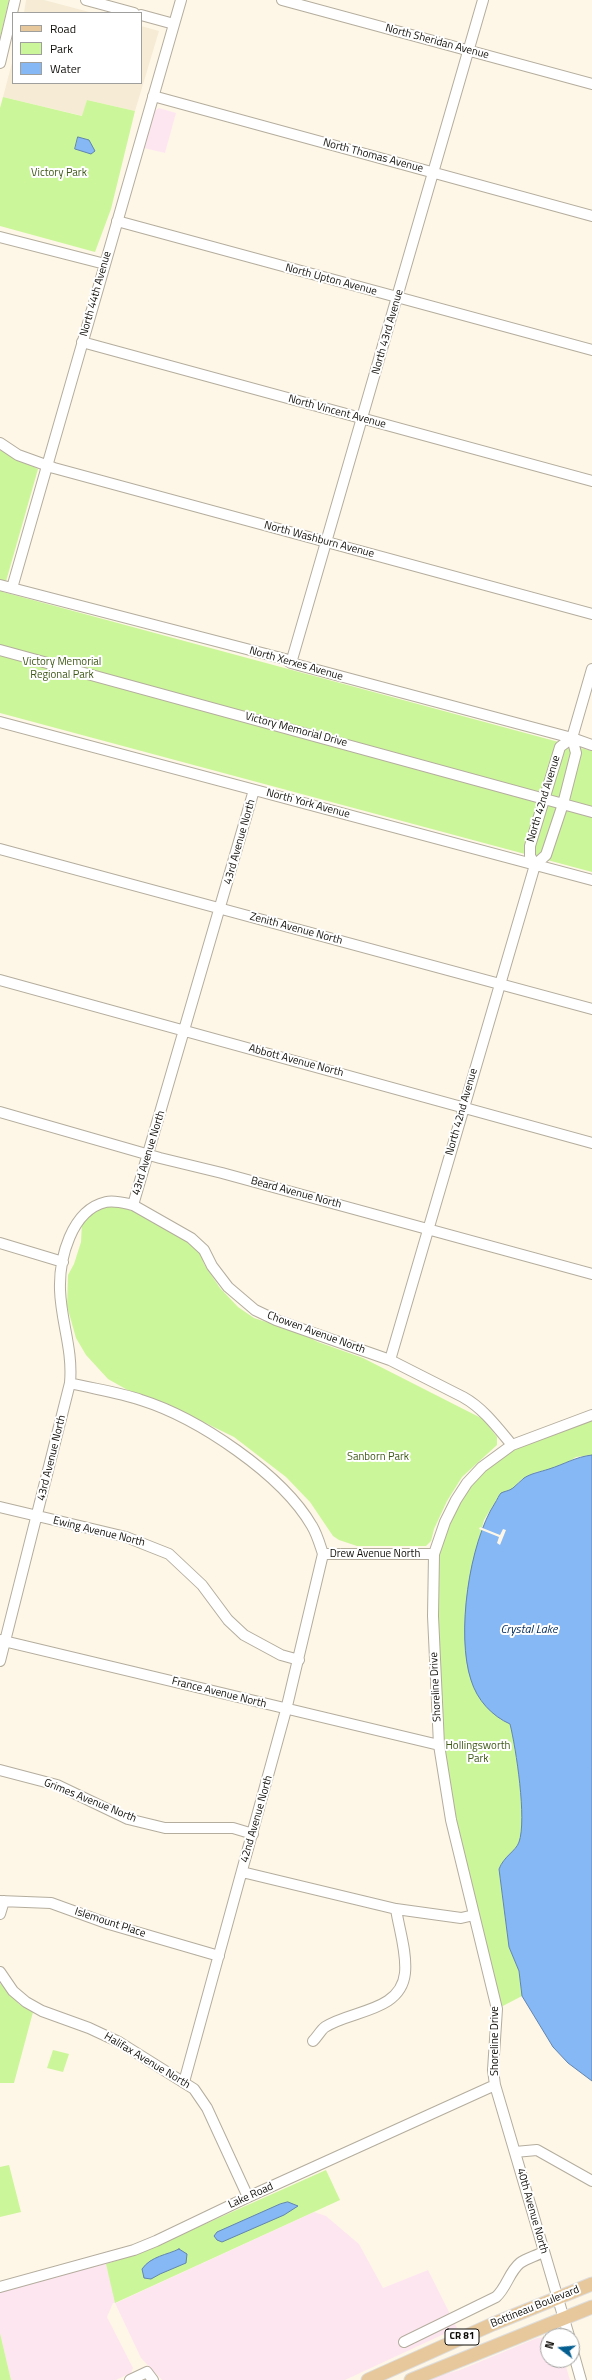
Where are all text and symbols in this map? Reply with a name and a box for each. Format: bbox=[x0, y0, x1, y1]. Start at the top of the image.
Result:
legend bbox=[12, 12, 142, 84]
text: Road bbox=[50, 19, 76, 38]
street label: North Sheridan Avenue bbox=[384, 22, 490, 62]
text: Park bbox=[50, 39, 73, 58]
text: Water bbox=[50, 59, 81, 78]
street label: North Thomas Avenue bbox=[321, 136, 425, 176]
park label: Victory Park bbox=[31, 166, 87, 180]
street label: North 44th Avenue bbox=[78, 250, 114, 338]
street label: North Upton Avenue bbox=[284, 261, 378, 299]
street label: North 43rd Avenue bbox=[370, 288, 406, 376]
street label: North Vincent Avenue bbox=[287, 393, 387, 431]
street label: North Washburn Avenue bbox=[262, 519, 376, 561]
street label: North Xerxes Avenue bbox=[248, 644, 344, 684]
park label: Victory Memorial Regional Park bbox=[23, 655, 101, 681]
street label: Victory Memorial Drive bbox=[243, 710, 349, 750]
street label: North 42nd Avenue bbox=[525, 754, 563, 844]
street label: North York Avenue bbox=[265, 786, 351, 822]
street label: 43rd Avenue North bbox=[222, 798, 258, 886]
street label: Zenith Avenue North bbox=[248, 910, 344, 948]
street label: Abbott Avenue North bbox=[247, 1042, 345, 1080]
street label: North 42nd Avenue bbox=[443, 1067, 481, 1157]
street label: 43rd Avenue North bbox=[130, 1109, 168, 1197]
street label: Beard Avenue North bbox=[249, 1175, 343, 1211]
street label: Chowen Avenue North bbox=[265, 1309, 367, 1357]
street label: 43rd Avenue North bbox=[35, 1414, 69, 1502]
park label: Sanborn Park bbox=[347, 1450, 409, 1464]
street label: Ewing Avenue North bbox=[52, 1514, 146, 1550]
street label: Drew Avenue North bbox=[330, 1547, 420, 1561]
water label: Crystal Lake bbox=[500, 1623, 558, 1637]
street label: Shoreline Drive bbox=[428, 1652, 444, 1722]
street label: France Avenue North bbox=[170, 1675, 268, 1711]
park label: Hollingsworth Park bbox=[445, 1739, 511, 1765]
street label: 42nd Avenue North bbox=[238, 1774, 276, 1864]
street label: Grimes Avenue North bbox=[42, 1776, 138, 1826]
street label: Islemount Place bbox=[73, 1905, 147, 1941]
street label: Shoreline Drive bbox=[488, 2006, 502, 2076]
street label: Halifax Avenue North bbox=[102, 2030, 192, 2092]
street label: 40th Avenue North bbox=[514, 2167, 550, 2255]
street label: Lake Road bbox=[227, 2180, 275, 2212]
street label: Bottineau Boulevard bbox=[489, 2283, 581, 2331]
north arrow bbox=[540, 2328, 580, 2368]
road number: CR 81 bbox=[445, 2329, 479, 2345]
text: N bbox=[541, 2339, 558, 2351]

